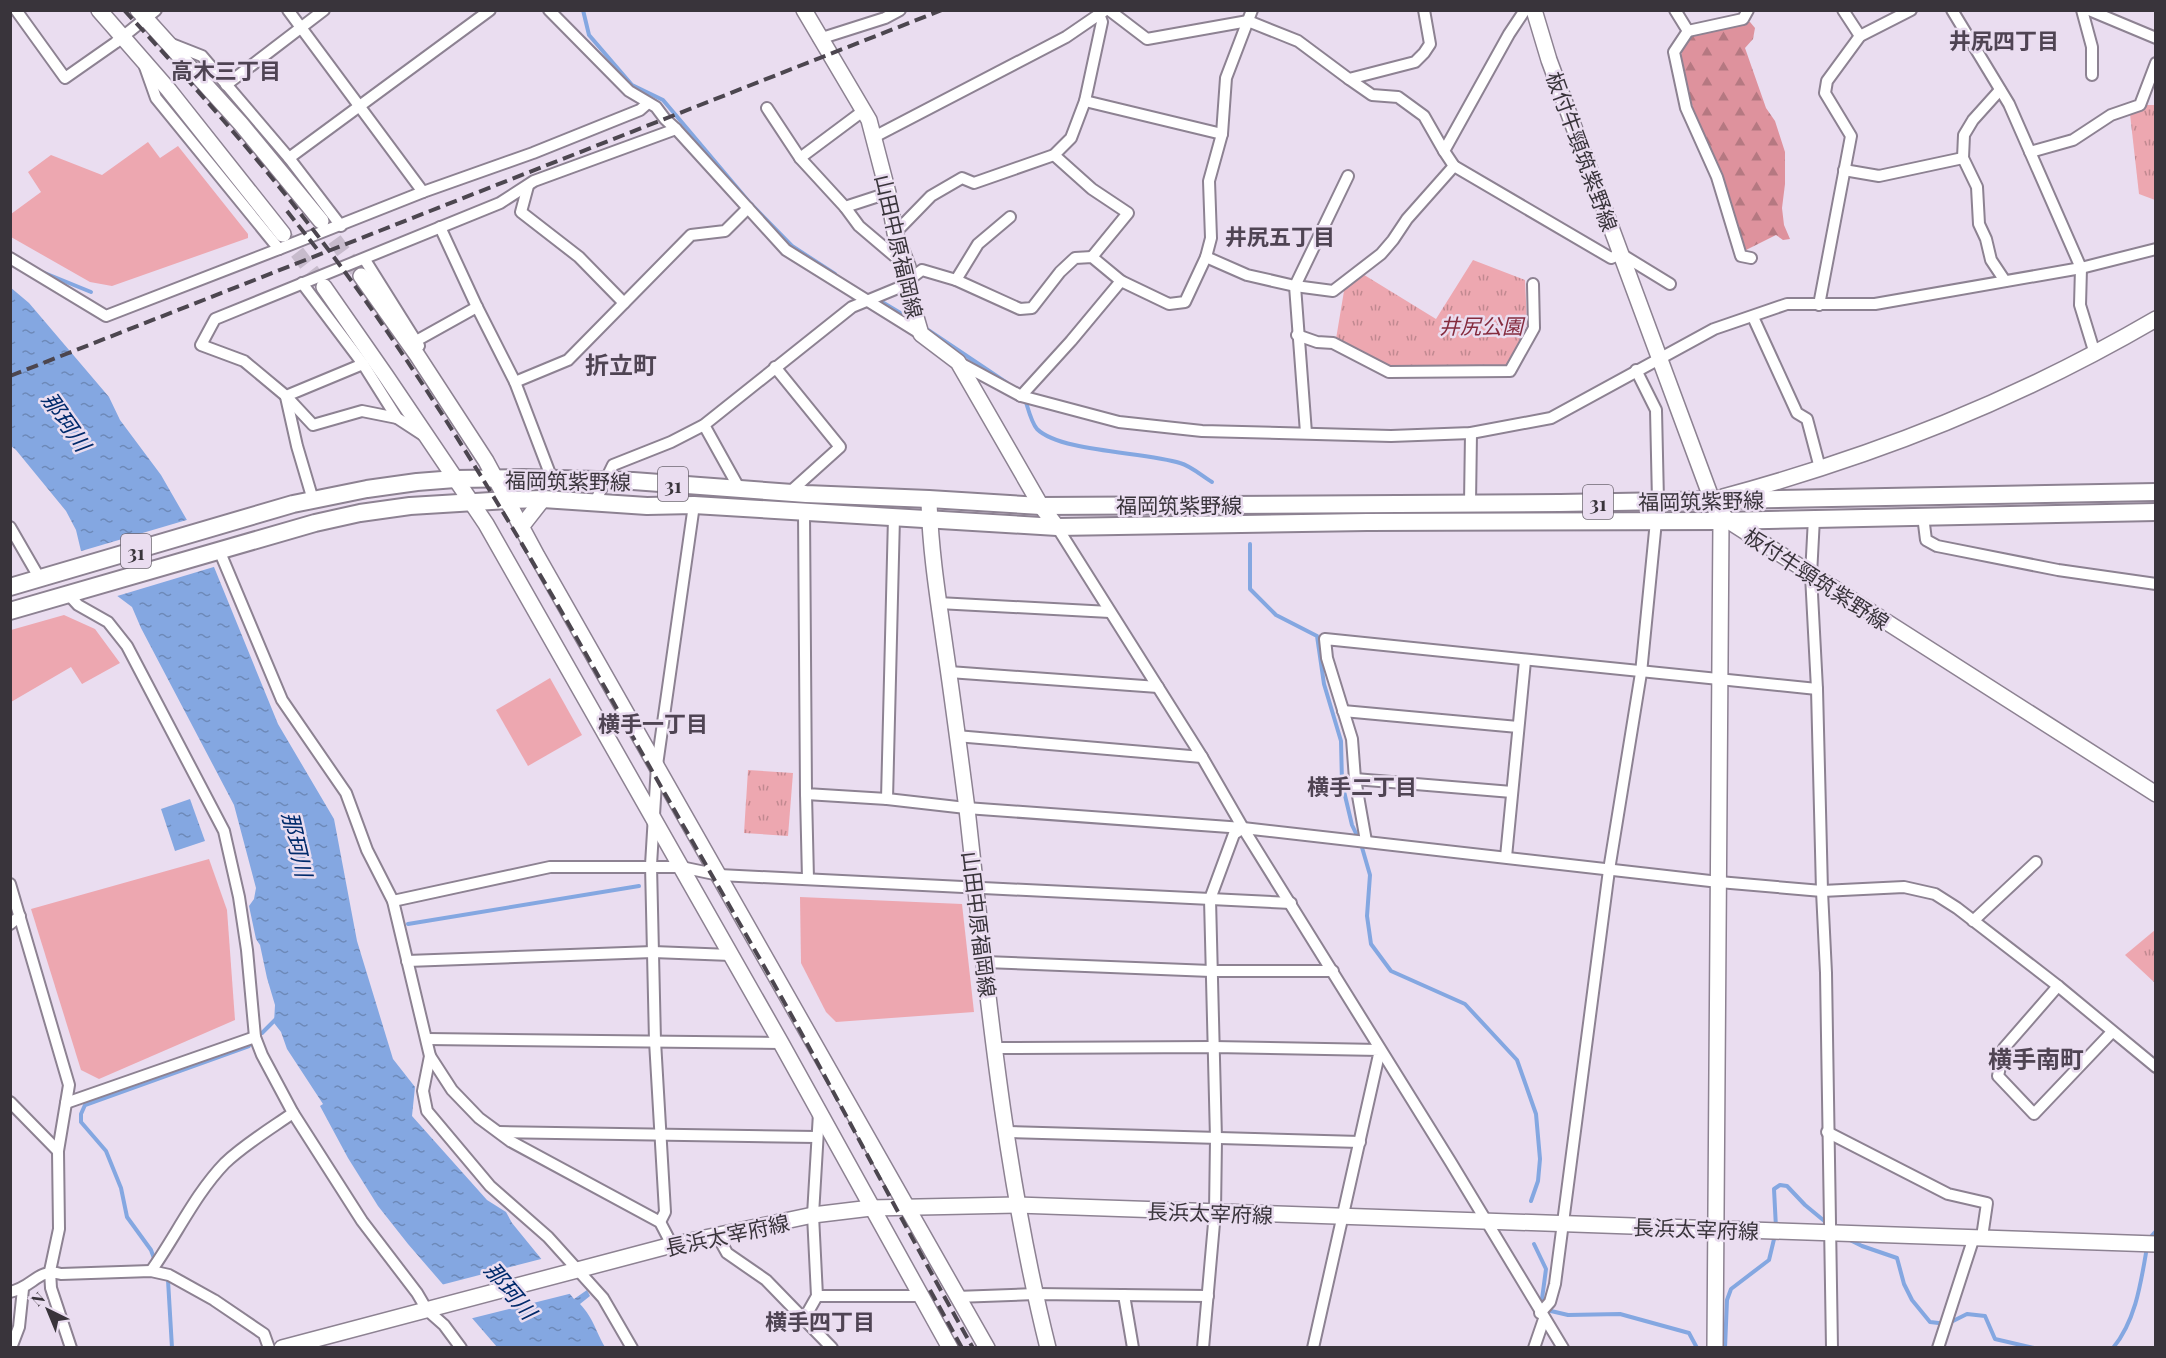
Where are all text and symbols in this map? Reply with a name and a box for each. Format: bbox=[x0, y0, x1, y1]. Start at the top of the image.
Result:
district label: 井尻四丁目 bbox=[1949, 25, 2059, 55]
district label: 高木三丁目 bbox=[171, 55, 281, 85]
street label: 板付牛頸筑紫野線 bbox=[1541, 67, 1625, 235]
street label: 山田中原福岡線 bbox=[870, 171, 930, 321]
district label: 井尻五丁目 bbox=[1225, 221, 1335, 251]
park label: 井尻公園 bbox=[1439, 311, 1526, 339]
district label: 折立町 bbox=[585, 348, 657, 380]
water label: 那珂川 bbox=[36, 385, 99, 458]
street label: 福岡筑紫野線 bbox=[505, 465, 631, 495]
road number: 31 bbox=[658, 467, 688, 501]
road number: 31 bbox=[1583, 485, 1613, 519]
street label: 福岡筑紫野線 bbox=[1638, 485, 1764, 515]
street label: 福岡筑紫野線 bbox=[1116, 490, 1242, 518]
street label: 板付牛頸筑紫野線 bbox=[1739, 521, 1895, 635]
road number: 31 bbox=[121, 534, 151, 568]
district label: 横手一丁目 bbox=[598, 708, 708, 738]
district label: 横手二丁目 bbox=[1307, 771, 1417, 801]
water label: 那珂川 bbox=[276, 808, 320, 881]
street label: 山田中原福岡線 bbox=[957, 849, 1003, 999]
district label: 横手南町 bbox=[1988, 1042, 2084, 1074]
street label: 長浜太宰府線 bbox=[1147, 1196, 1273, 1228]
street label: 長浜太宰府線 bbox=[662, 1207, 792, 1261]
street label: 長浜太宰府線 bbox=[1633, 1212, 1759, 1244]
water label: 那珂川 bbox=[478, 1255, 545, 1326]
north arrow bbox=[18, 1280, 78, 1340]
text: N bbox=[26, 1287, 49, 1310]
district label: 横手四丁目 bbox=[765, 1306, 875, 1336]

